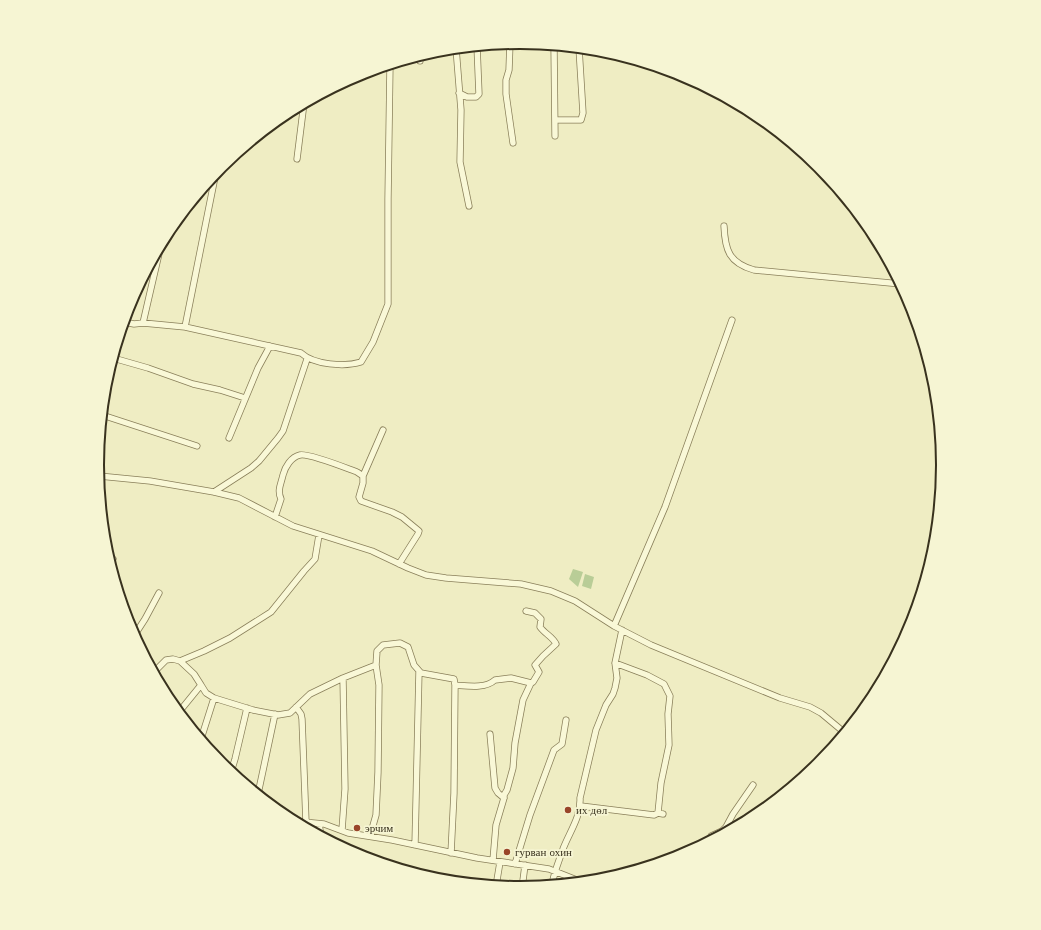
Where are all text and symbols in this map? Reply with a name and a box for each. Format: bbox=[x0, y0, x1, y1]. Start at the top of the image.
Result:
place label: их дөл bbox=[576, 803, 608, 817]
marker: их дөл bbox=[563, 805, 573, 815]
place label: эрчим bbox=[365, 821, 393, 835]
marker: эрчим bbox=[352, 823, 362, 833]
place label: гурван охин bbox=[515, 845, 572, 859]
marker: гурван охин bbox=[502, 847, 512, 857]

